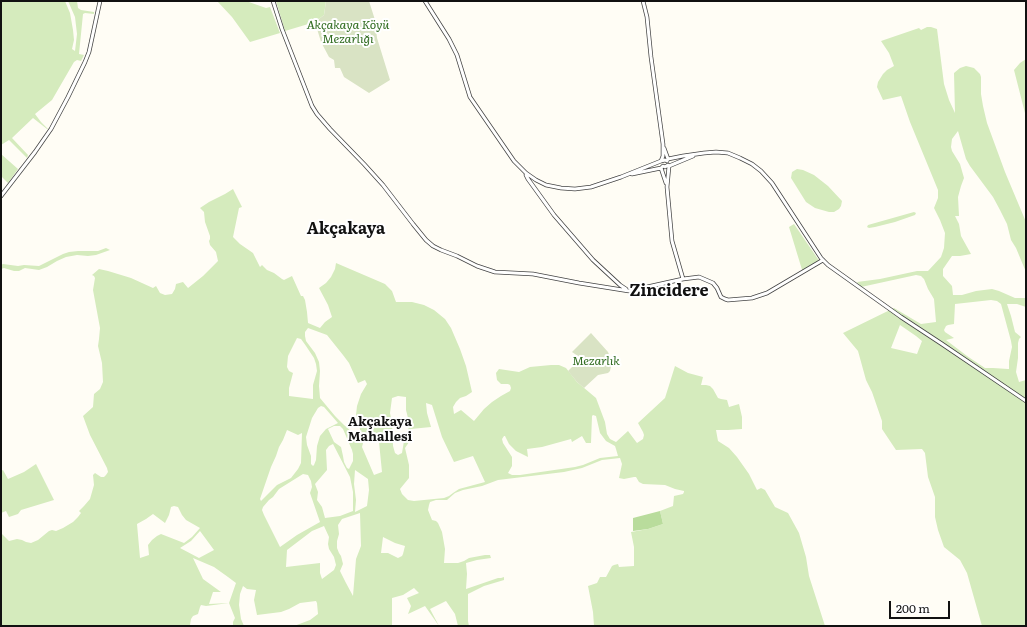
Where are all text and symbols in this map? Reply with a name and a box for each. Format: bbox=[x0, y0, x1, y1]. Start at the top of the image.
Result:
park label: Akçakaya Köyü Mezarlığı bbox=[307, 18, 389, 46]
district label: Akçakaya bbox=[307, 219, 385, 239]
district label: Zincidere bbox=[629, 281, 709, 301]
park label: Mezarlık bbox=[572, 354, 620, 368]
district label: Akçakaya Mahallesi bbox=[348, 414, 412, 445]
scale bar bbox=[891, 593, 952, 619]
text: 200 m bbox=[896, 599, 930, 617]

